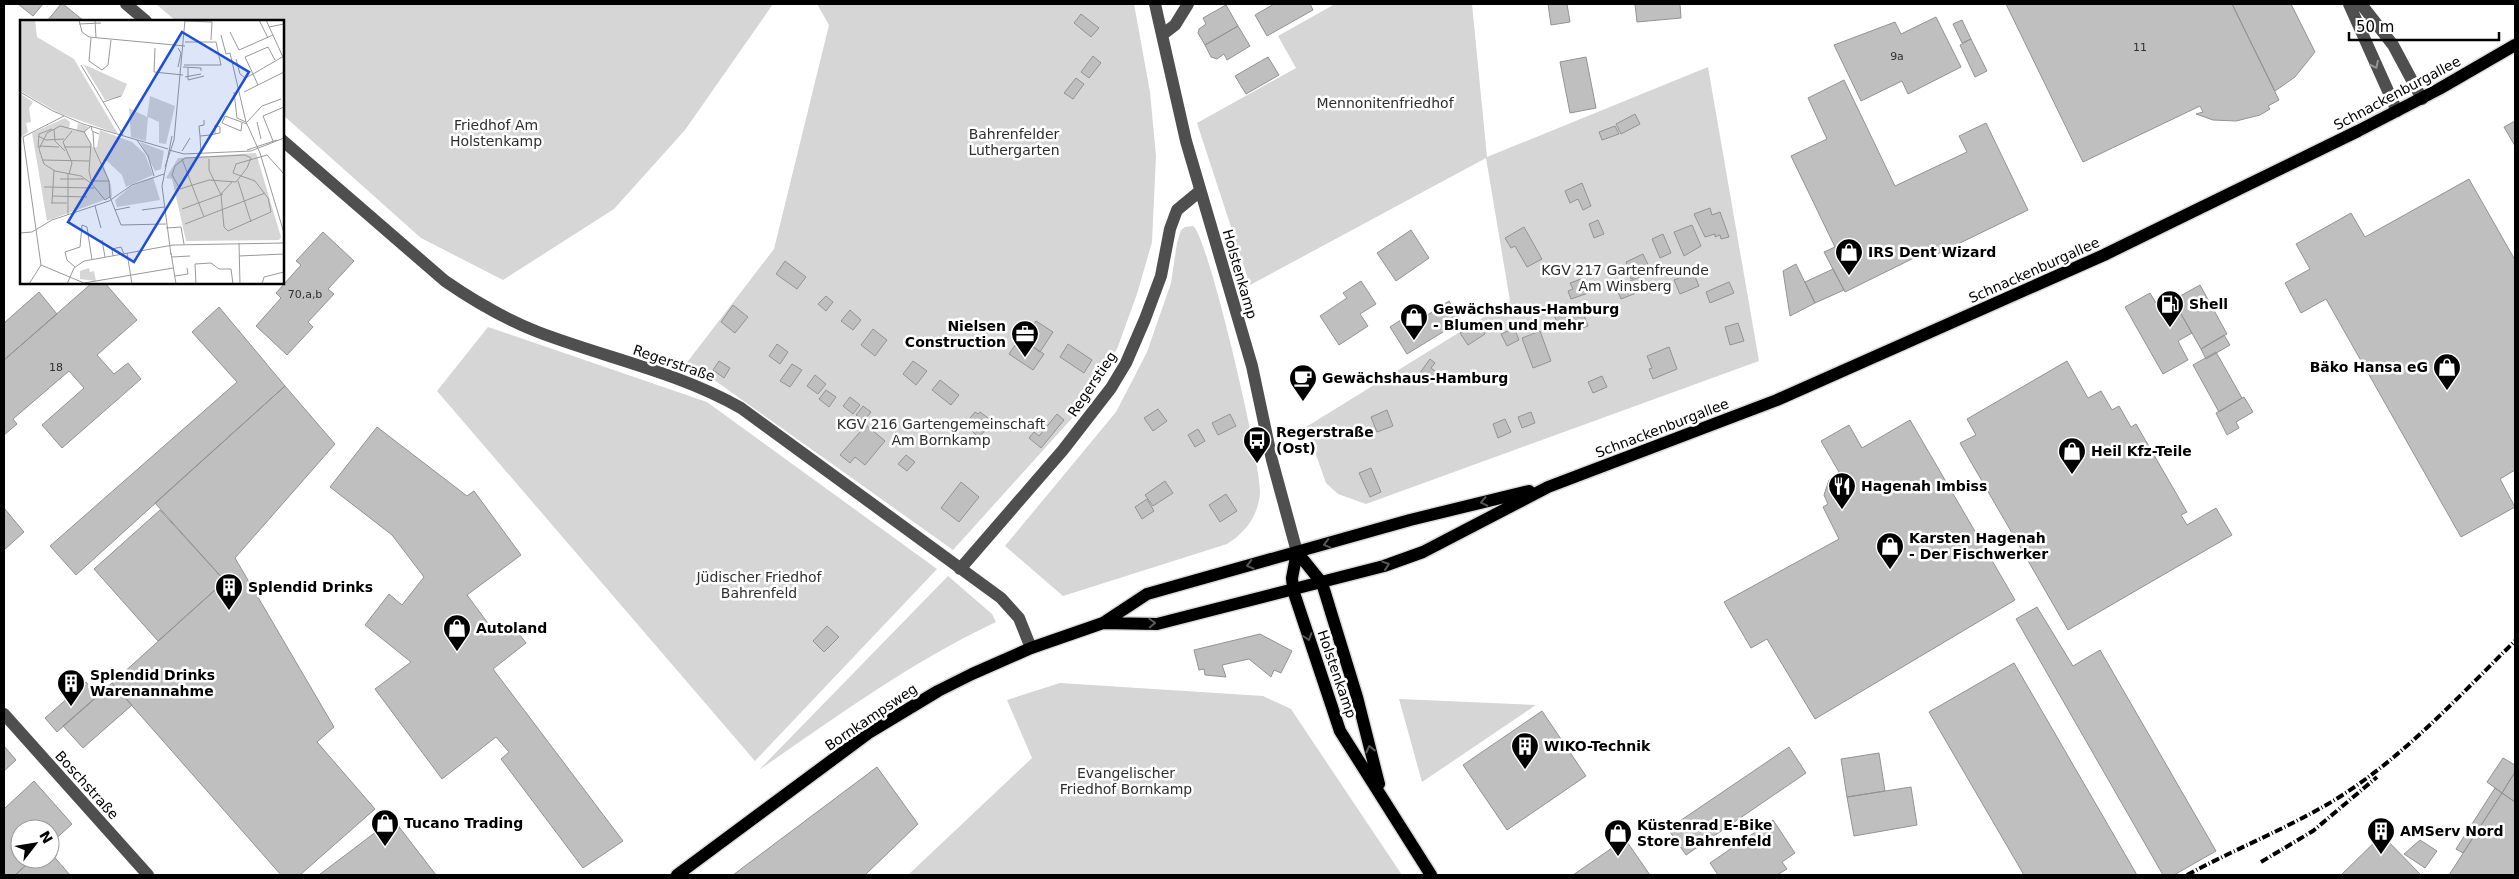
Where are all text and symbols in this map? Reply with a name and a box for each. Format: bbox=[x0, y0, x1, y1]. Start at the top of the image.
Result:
scale bar bbox=[2349, 10, 2499, 42]
text: 50 m bbox=[2356, 18, 2394, 36]
inset map bbox=[20, 20, 284, 284]
house number: 11 bbox=[2133, 41, 2147, 54]
house number: 9a bbox=[1890, 50, 1904, 63]
street label: Schnackenburgallee bbox=[2331, 53, 2463, 133]
one-way arrow bbox=[2369, 59, 2379, 68]
park label: Mennonitenfriedhof bbox=[1316, 95, 1455, 111]
park label: Friedhof Am Holstenkamp bbox=[450, 117, 542, 149]
park label: Bahrenfelder Luthergarten bbox=[968, 126, 1060, 158]
street label: Holstenkamp bbox=[1220, 227, 1260, 321]
street label: Schnackenburgallee bbox=[1966, 234, 2102, 306]
shop icon: IRS Dent Wizard bbox=[1834, 237, 1864, 276]
place label: IRS Dent Wizard bbox=[1868, 244, 1996, 260]
park label: KGV 217 Gartenfreunde Am Winsberg bbox=[1541, 262, 1709, 294]
house number: 70,a,b bbox=[288, 288, 322, 301]
fuel station icon: Shell bbox=[2155, 289, 2185, 328]
place label: Shell bbox=[2189, 296, 2228, 312]
place label: Gewächshaus-Hamburg - Blumen und mehr bbox=[1433, 301, 1619, 333]
shop icon: Gewächshaus-Hamburg - Blumen und mehr bbox=[1399, 302, 1429, 341]
place label: Nielsen Construction bbox=[905, 318, 1006, 350]
office icon: Nielsen Construction bbox=[1010, 319, 1040, 358]
street label: Regerstraße bbox=[631, 342, 717, 384]
street label: Regerstieg bbox=[1064, 348, 1120, 420]
shop icon: Bäko Hansa eG bbox=[2432, 352, 2462, 391]
place label: Bäko Hansa eG bbox=[2310, 359, 2428, 375]
house number: 18 bbox=[49, 361, 63, 374]
cafe icon: Gewächshaus-Hamburg bbox=[1288, 363, 1318, 402]
place label: Gewächshaus-Hamburg bbox=[1322, 370, 1508, 386]
street label: Schnackenburgallee bbox=[1593, 395, 1731, 461]
park label: KGV 216 Gartengemeinschaft Am Bornkamp bbox=[837, 416, 1046, 448]
place label: Regerstraße (Ost) bbox=[1276, 424, 1374, 456]
bus stop icon: Regerstraße (Ost) bbox=[1242, 425, 1272, 464]
shop icon: Heil Kfz-Teile bbox=[2057, 436, 2087, 475]
place label: Heil Kfz-Teile bbox=[2091, 443, 2192, 459]
restaurant icon: Hagenah Imbiss bbox=[1827, 471, 1857, 510]
place label: Hagenah Imbiss bbox=[1861, 478, 1987, 494]
one-way arrow bbox=[1479, 496, 1488, 507]
place label: Karsten Hagenah - Der Fischwerker bbox=[1909, 530, 2048, 562]
shop icon: Karsten Hagenah - Der Fischwerker bbox=[1875, 531, 1905, 570]
one-way arrow bbox=[1322, 538, 1331, 549]
one-way arrow bbox=[1246, 559, 1254, 570]
one-way arrow bbox=[1381, 561, 1390, 571]
park label: Jüdischer Friedhof Bahrenfeld bbox=[695, 569, 823, 601]
building icon: Splendid Drinks bbox=[214, 572, 244, 611]
place label: Splendid Drinks bbox=[248, 579, 373, 595]
shop icon: Autoland bbox=[442, 613, 472, 652]
one-way arrow bbox=[1148, 618, 1156, 629]
place label: Autoland bbox=[476, 620, 547, 636]
street label: Holstenkamp bbox=[1314, 628, 1360, 720]
one-way arrow bbox=[1302, 632, 1312, 640]
place label: Splendid Drinks Warenannahme bbox=[90, 667, 215, 699]
building icon: Splendid Drinks Warenannahme bbox=[56, 668, 86, 707]
street label: Bornkampsweg bbox=[822, 680, 920, 754]
building icon: WIKO-Technik bbox=[1510, 731, 1540, 770]
place label: WIKO-Technik bbox=[1544, 738, 1651, 754]
one-way arrow bbox=[1365, 745, 1376, 754]
street label: Boschstraße bbox=[52, 747, 122, 823]
park label: Evangelischer Friedhof Bornkamp bbox=[1060, 765, 1192, 797]
shop icon: Tucano Trading bbox=[370, 808, 400, 847]
place label: Tucano Trading bbox=[404, 815, 523, 831]
building icon: AMServ Nord bbox=[2366, 816, 2396, 855]
place label: Küstenrad E-Bike Store Bahrenfeld bbox=[1637, 817, 1773, 849]
shop icon: Küstenrad E-Bike Store Bahrenfeld bbox=[1603, 818, 1633, 857]
north arrow bbox=[10, 819, 60, 869]
place label: AMServ Nord bbox=[2400, 823, 2504, 839]
text: N bbox=[36, 828, 56, 846]

